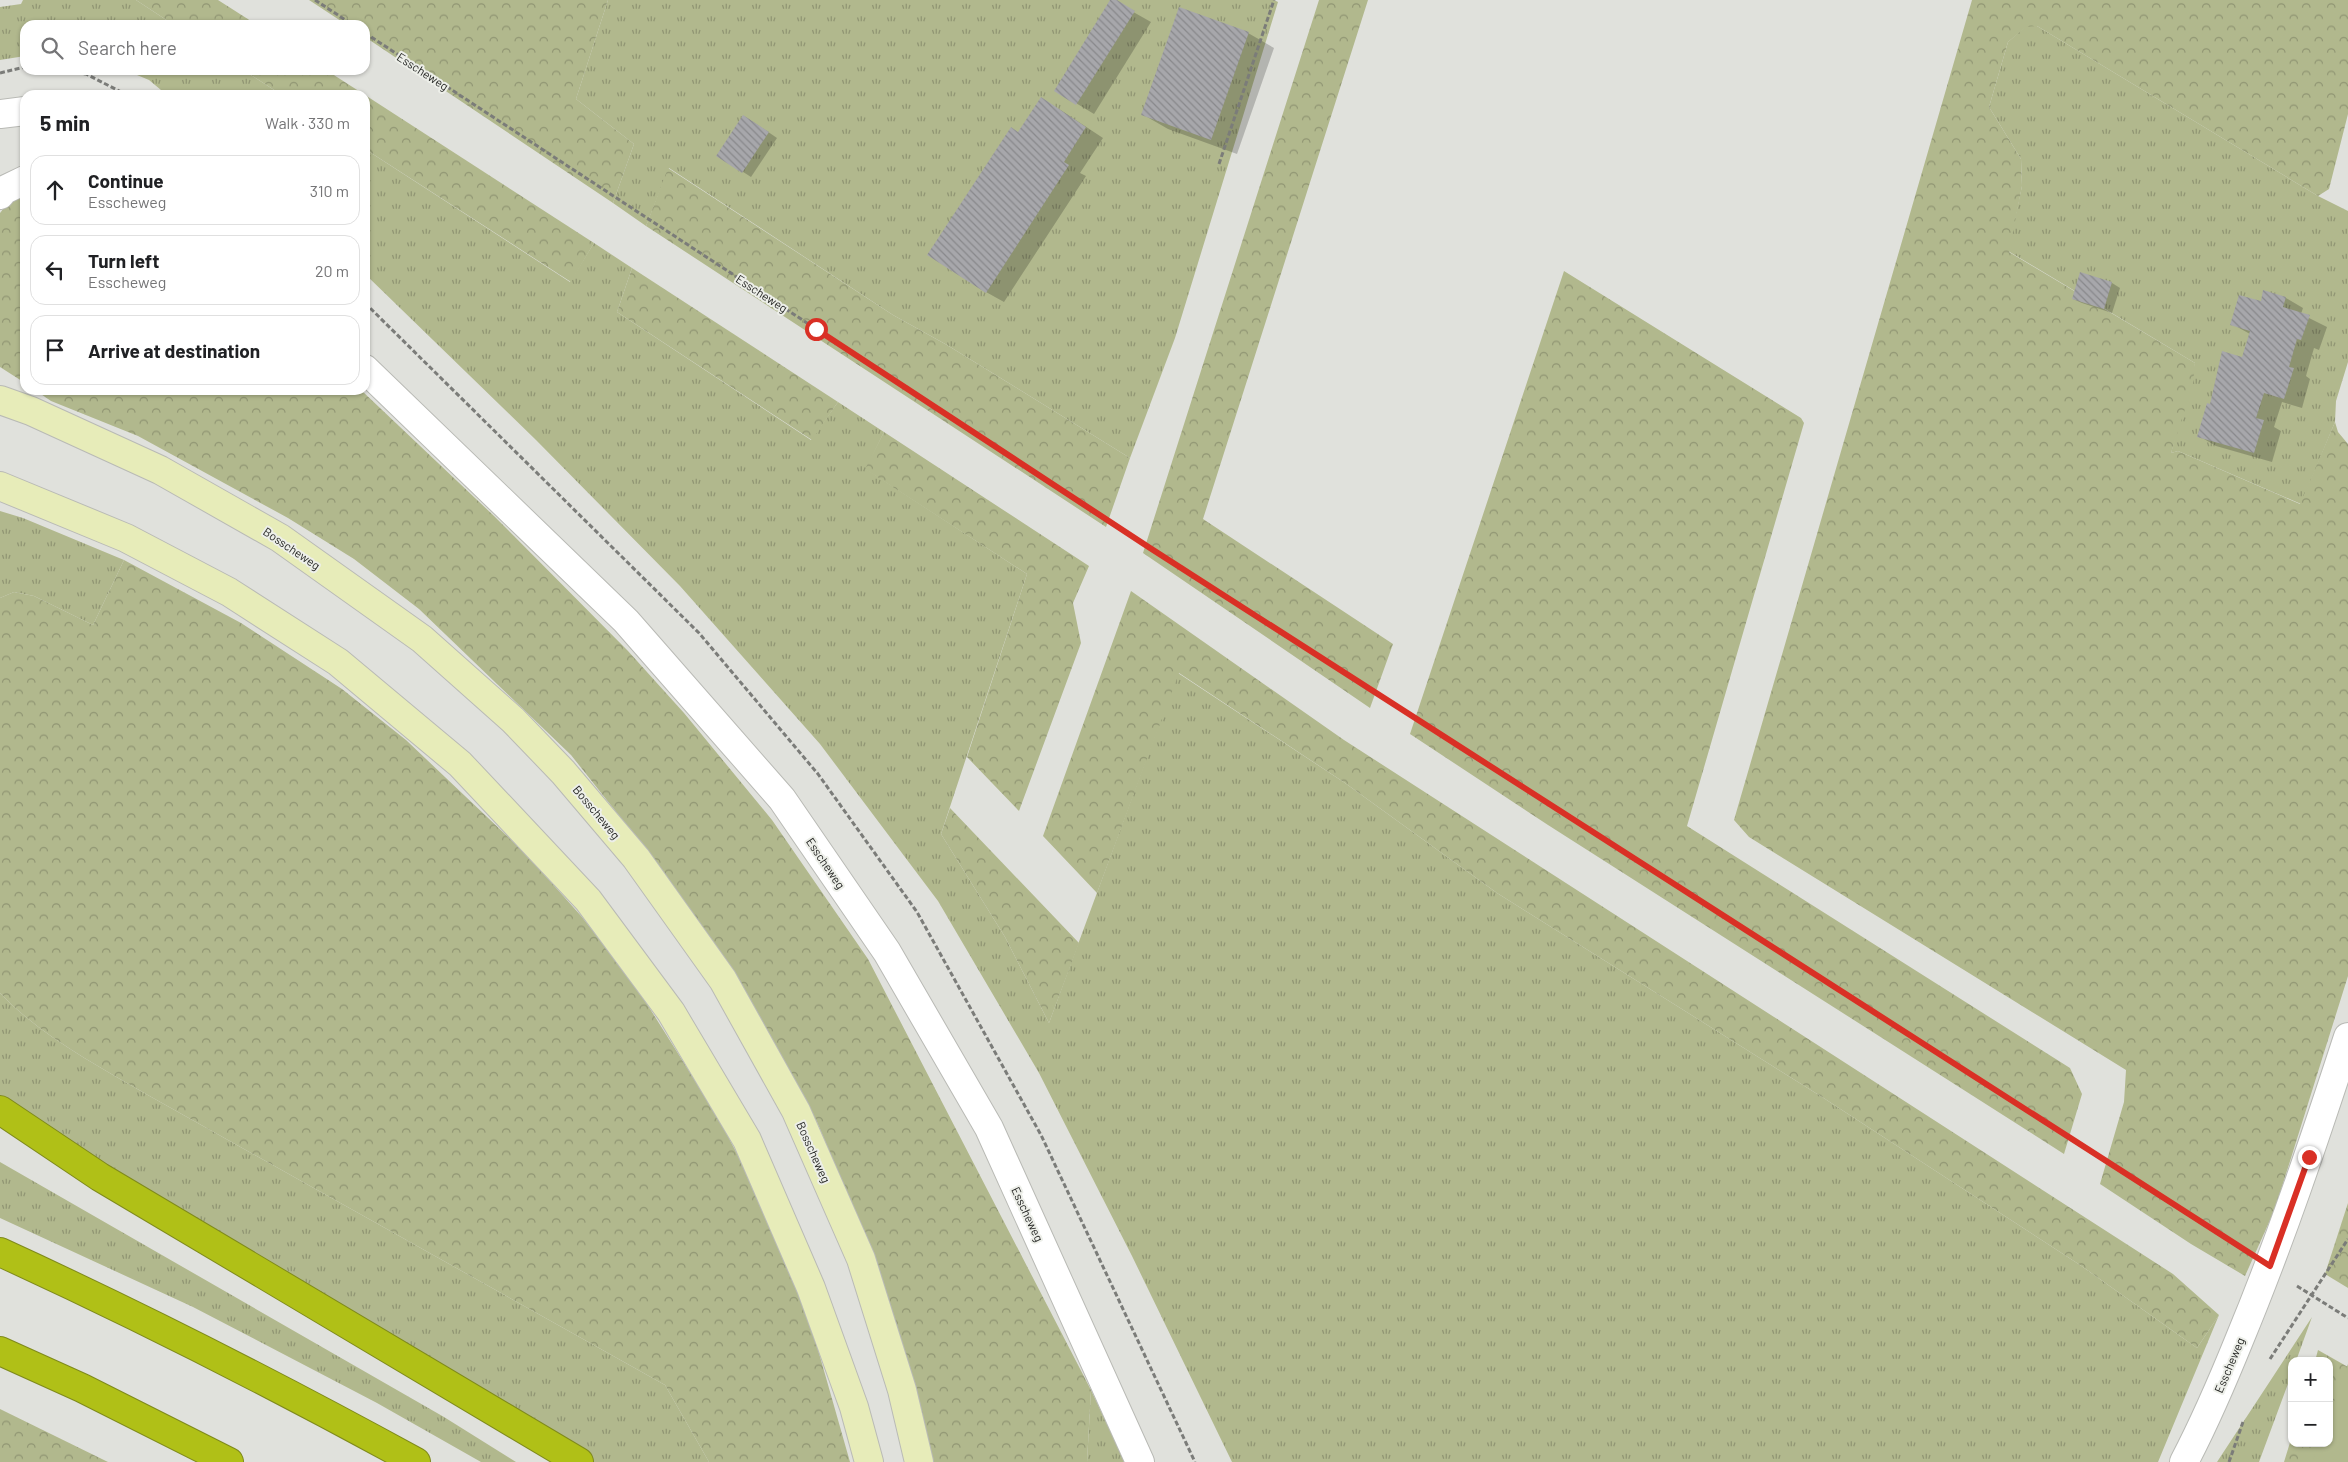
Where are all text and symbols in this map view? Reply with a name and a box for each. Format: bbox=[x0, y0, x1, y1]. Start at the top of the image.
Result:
search box bbox=[20, 20, 370, 75]
icon: search bbox=[38, 34, 66, 62]
text: Search here bbox=[78, 36, 177, 59]
street label: Esscheweg bbox=[395, 49, 451, 93]
text: 5 min bbox=[40, 110, 90, 135]
text: Walk · 330 m bbox=[265, 113, 350, 132]
text: Continue bbox=[88, 169, 164, 192]
icon: ahead bbox=[41, 176, 69, 204]
text: 310 m bbox=[310, 181, 349, 200]
text: Esscheweg bbox=[88, 192, 166, 211]
text: Turn left bbox=[88, 249, 159, 272]
icon: left bbox=[41, 256, 69, 284]
text: 20 m bbox=[315, 261, 349, 280]
street label: Esscheweg bbox=[734, 271, 790, 315]
text: Esscheweg bbox=[88, 272, 166, 291]
route start bbox=[805, 318, 828, 341]
icon: arrive bbox=[41, 336, 69, 364]
text: Arrive at destination bbox=[88, 339, 260, 362]
street label: Bosscheweg bbox=[261, 524, 323, 572]
street label: Bosscheweg bbox=[571, 782, 623, 842]
street label: Esscheweg bbox=[804, 835, 848, 891]
street label: Bosscheweg bbox=[794, 1119, 834, 1185]
route end bbox=[2298, 1146, 2321, 1169]
street label: Esscheweg bbox=[1009, 1184, 1047, 1244]
street label: Esscheweg bbox=[2211, 1335, 2247, 1395]
map controls bbox=[2288, 1357, 2333, 1447]
button: + bbox=[2288, 1357, 2333, 1402]
button: − bbox=[2288, 1402, 2333, 1447]

